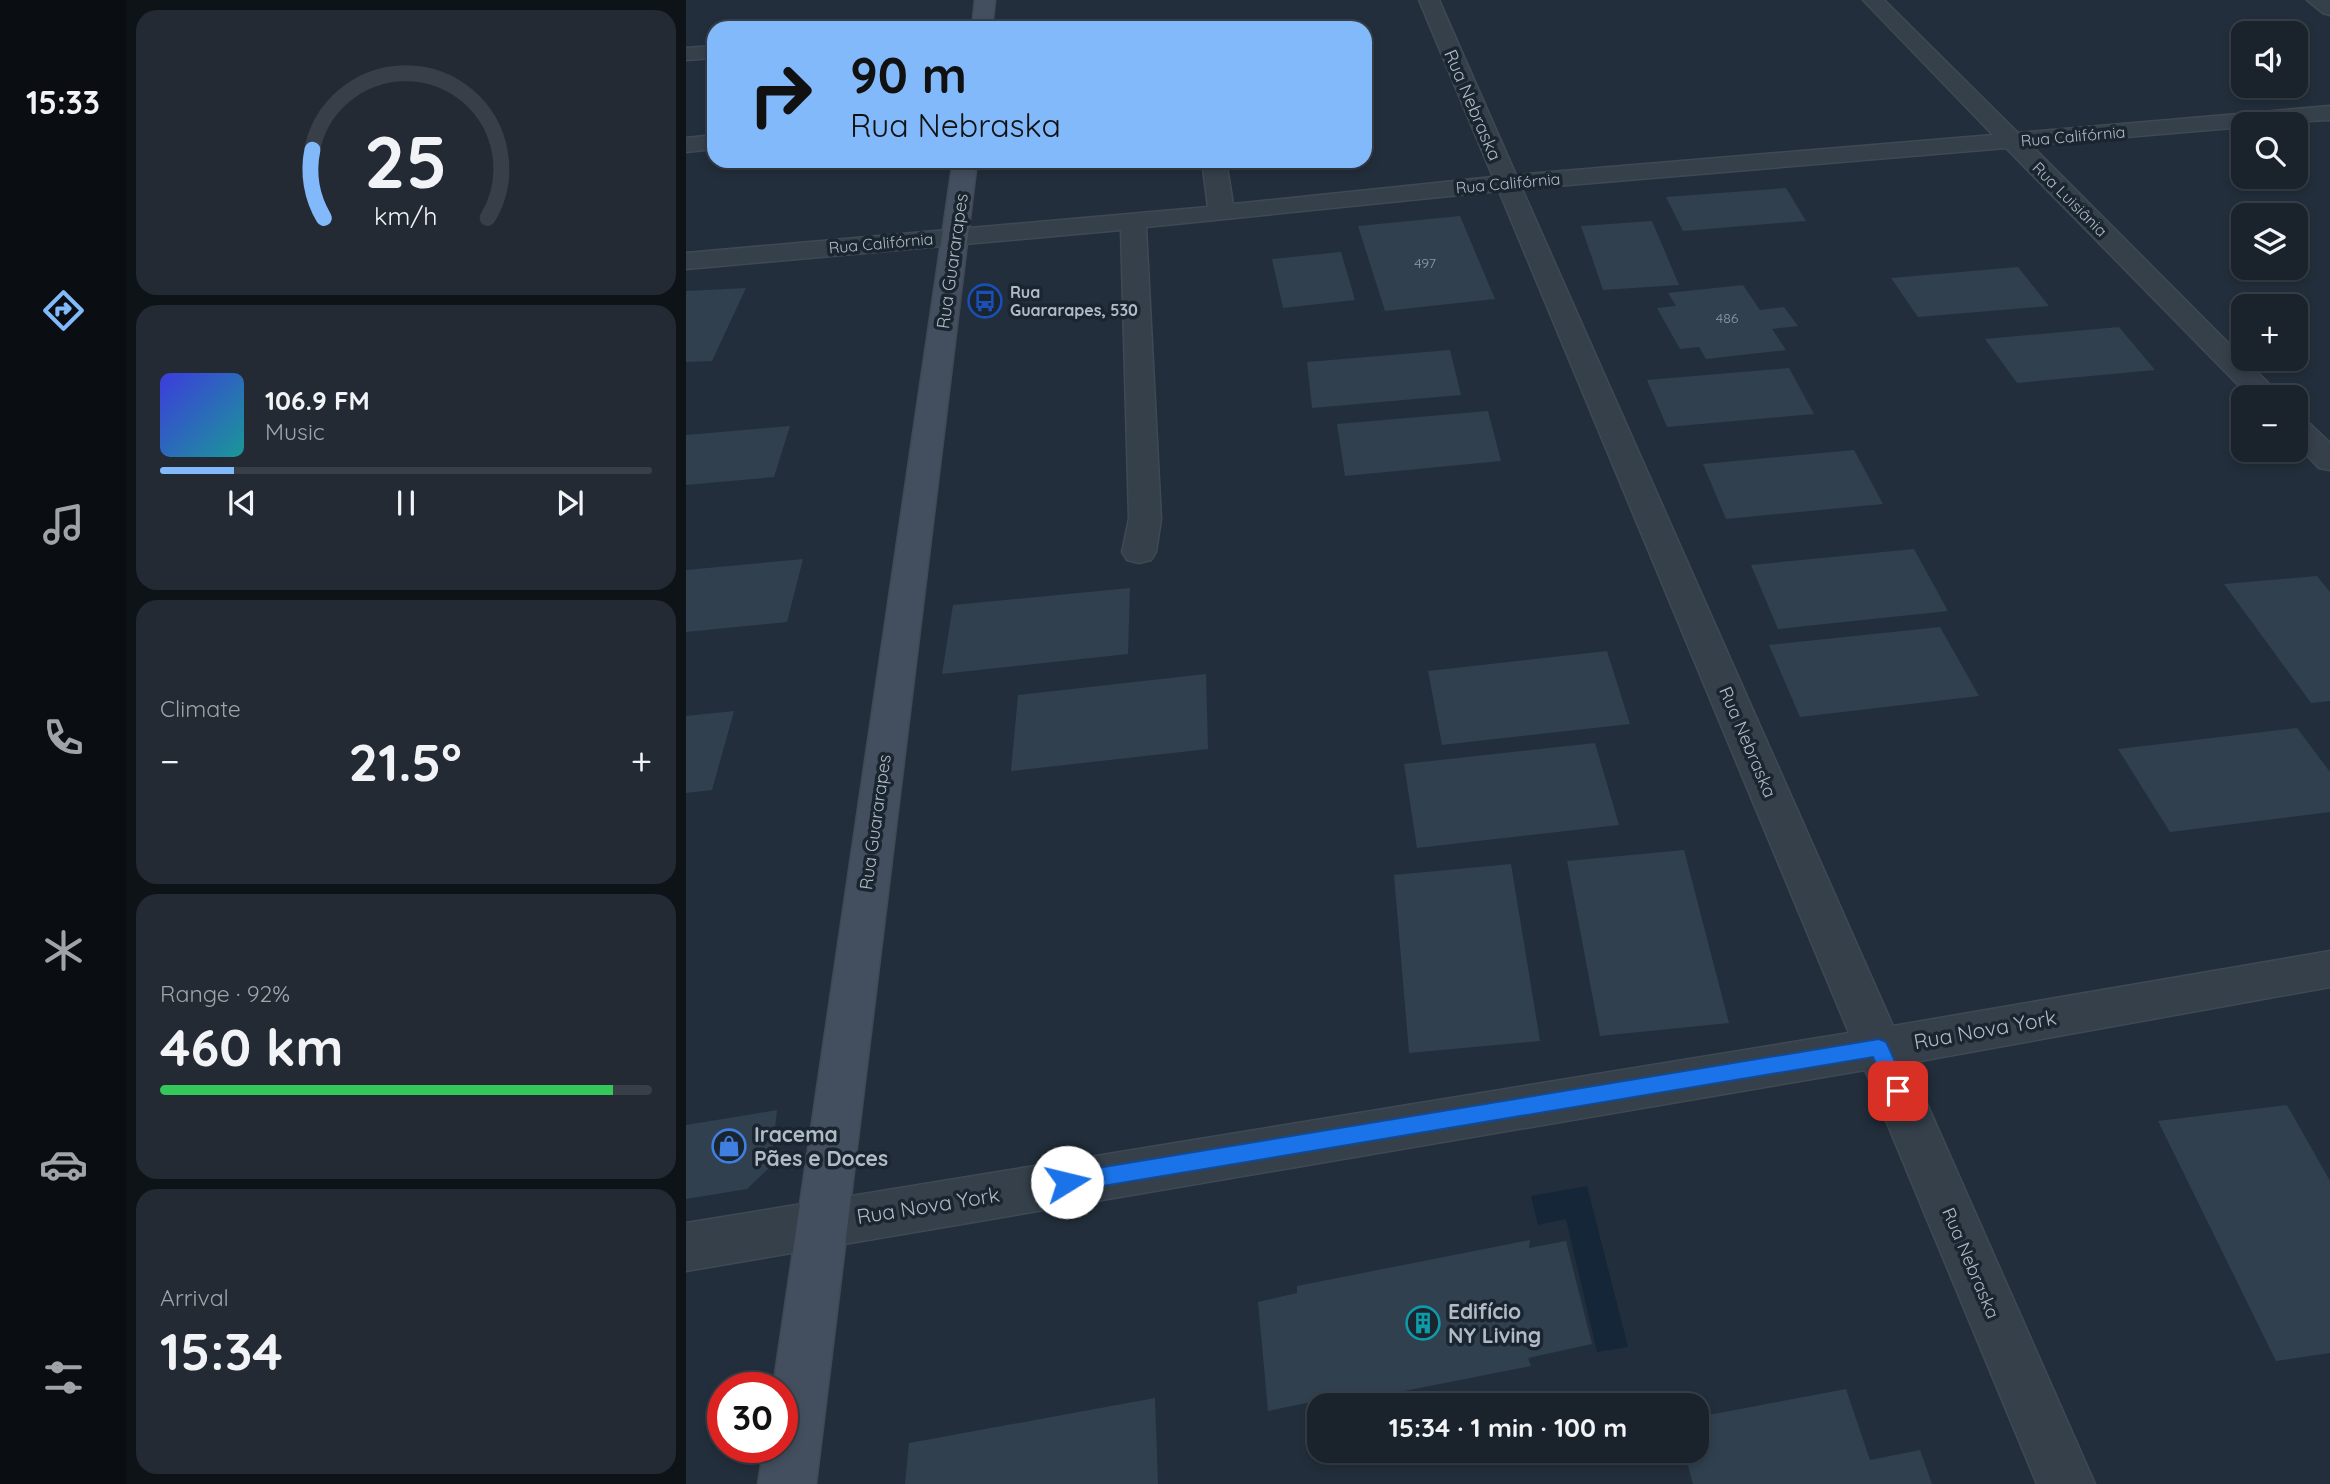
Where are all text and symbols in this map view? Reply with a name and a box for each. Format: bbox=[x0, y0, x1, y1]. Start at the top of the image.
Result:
map controls bbox=[2231, 21, 2308, 462]
button: sound bbox=[2231, 21, 2308, 98]
text: 90 m bbox=[850, 44, 967, 105]
street label: Rua Nebraska bbox=[1439, 46, 1507, 164]
icon: right bbox=[735, 49, 826, 140]
text: 15:33 bbox=[26, 82, 100, 122]
text: Rua Nebraska bbox=[850, 105, 1061, 145]
button: search bbox=[2231, 112, 2308, 189]
text: 25 bbox=[364, 116, 448, 207]
street label: Rua Califórnia bbox=[2020, 121, 2126, 151]
street label: Rua Luisiânia bbox=[2028, 157, 2112, 241]
street label: Rua Califórnia bbox=[1455, 168, 1561, 198]
street label: Rua Guararapes bbox=[931, 192, 973, 330]
text: km/h bbox=[374, 200, 438, 231]
button: layers bbox=[2231, 203, 2308, 280]
street label: Rua Califórnia bbox=[828, 228, 934, 258]
house number: 497 bbox=[1414, 254, 1436, 272]
bus stop icon: Rua Guararapes, 530 bbox=[966, 282, 1004, 320]
place label: Rua Guararapes, 530 bbox=[1010, 282, 1138, 320]
icon: directions bbox=[39, 286, 88, 335]
button: + bbox=[2231, 294, 2308, 371]
house number: 486 bbox=[1716, 309, 1739, 327]
text: 106.9 FM bbox=[265, 384, 370, 417]
button: − bbox=[2231, 385, 2308, 462]
text: Music bbox=[265, 417, 325, 446]
icon: previous bbox=[223, 484, 261, 522]
icon: pause bbox=[387, 484, 425, 522]
icon: next bbox=[551, 484, 589, 522]
icon: music bbox=[39, 500, 88, 549]
street label: Rua Nebraska bbox=[1714, 683, 1782, 801]
text: Climate bbox=[160, 694, 241, 723]
icon: phone bbox=[39, 713, 88, 762]
text: 21.5° bbox=[349, 729, 462, 794]
text: − bbox=[160, 737, 180, 785]
text: + bbox=[631, 737, 652, 785]
street label: Rua Guararapes bbox=[854, 753, 896, 891]
icon: climate bbox=[39, 926, 88, 975]
text: Range · 92% bbox=[160, 979, 290, 1008]
street label: Rua Nova York bbox=[1912, 1004, 2058, 1054]
text: 460 km bbox=[160, 1014, 343, 1079]
pin bbox=[1868, 1061, 1928, 1121]
icon: arrive bbox=[1879, 1072, 1917, 1110]
place label: Iracema Pães e Doces bbox=[754, 1121, 888, 1171]
shop icon: Iracema Pães e Doces bbox=[710, 1127, 748, 1165]
icon: car bbox=[39, 1140, 88, 1189]
position arrow bbox=[1030, 1145, 1104, 1219]
street label: Rua Nova York bbox=[855, 1181, 1001, 1229]
street label: Rua Nebraska bbox=[1937, 1204, 2005, 1322]
text: Arrival bbox=[160, 1283, 229, 1312]
place label: Edifício NY Living bbox=[1448, 1298, 1541, 1348]
building icon: Edifício NY Living bbox=[1404, 1304, 1442, 1342]
text: 15:34 bbox=[160, 1318, 283, 1383]
icon: filters bbox=[39, 1353, 88, 1402]
speed limit sign: 30 bbox=[707, 1372, 798, 1463]
text: 15:34 · 1 min · 100 m bbox=[1389, 1411, 1627, 1444]

